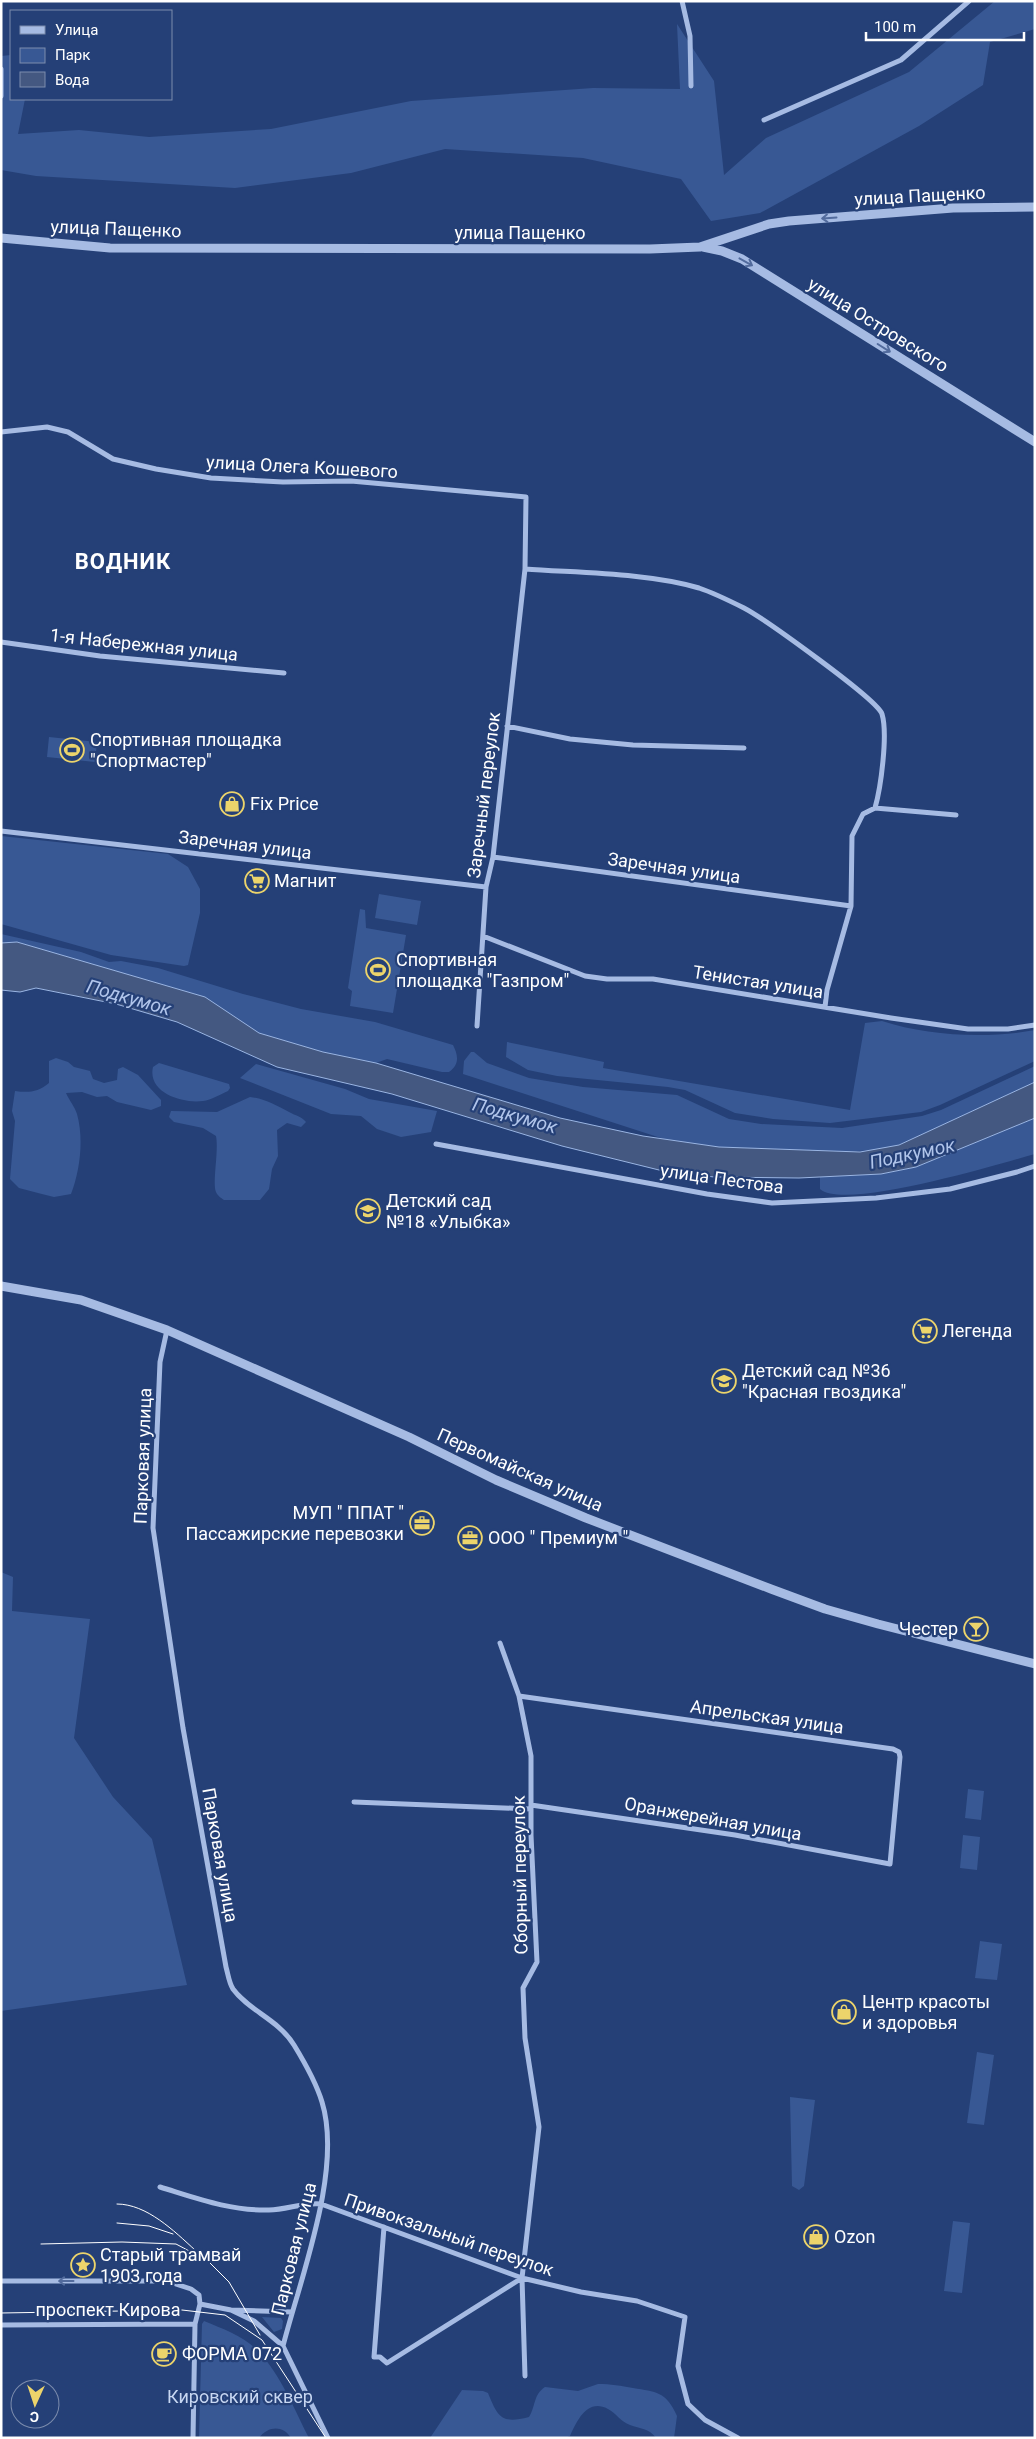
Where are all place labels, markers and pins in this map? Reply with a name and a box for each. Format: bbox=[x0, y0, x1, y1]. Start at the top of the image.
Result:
place label: Спортивная площадка "Спортмастер" bbox=[90, 729, 282, 771]
sports icon: Спортивная площадка "Спортмастер" bbox=[59, 737, 85, 763]
shop icon: Fix Price bbox=[219, 791, 245, 817]
place label: Fix Price bbox=[250, 793, 319, 814]
supermarket icon: Магнит bbox=[244, 868, 270, 894]
place label: Магнит bbox=[274, 870, 337, 891]
place label: Спортивная площадка "Газпром" bbox=[396, 949, 569, 991]
sports icon: Спортивная площадка "Газпром" bbox=[365, 957, 391, 983]
place label: Детский сад №18 «Улыбка» bbox=[386, 1190, 511, 1232]
school or university icon: Детский сад №18 «Улыбка» bbox=[355, 1198, 381, 1224]
supermarket icon: Легенда bbox=[912, 1318, 938, 1344]
place label: Легенда bbox=[942, 1320, 1012, 1341]
place label: Детский сад №36 "Красная гвоздика" bbox=[742, 1360, 906, 1402]
school or university icon: Детский сад №36 "Красная гвоздика" bbox=[711, 1368, 737, 1394]
place label: МУП " ППАТ " Пассажирские перевозки bbox=[185, 1502, 404, 1544]
office icon: МУП " ППАТ " Пассажирские перевозки bbox=[409, 1510, 435, 1536]
office icon: ООО " Премиум " bbox=[457, 1525, 483, 1551]
place label: ООО " Премиум " bbox=[488, 1527, 628, 1548]
bar icon: Честер bbox=[963, 1616, 989, 1642]
place label: Честер bbox=[899, 1618, 958, 1639]
place label: Центр красоты и здоровья bbox=[862, 1991, 990, 2033]
shop icon: Центр красоты и здоровья bbox=[831, 1999, 857, 2025]
shop icon: Ozon bbox=[803, 2224, 829, 2250]
place label: Ozon bbox=[834, 2226, 875, 2247]
place label: Старый трамвай 1903 года bbox=[100, 2244, 241, 2286]
place icon: Старый трамвай 1903 года bbox=[70, 2252, 96, 2278]
cafe icon: ФОРМА 072 bbox=[151, 2341, 177, 2367]
place label: ФОРМА 072 bbox=[182, 2343, 282, 2364]

